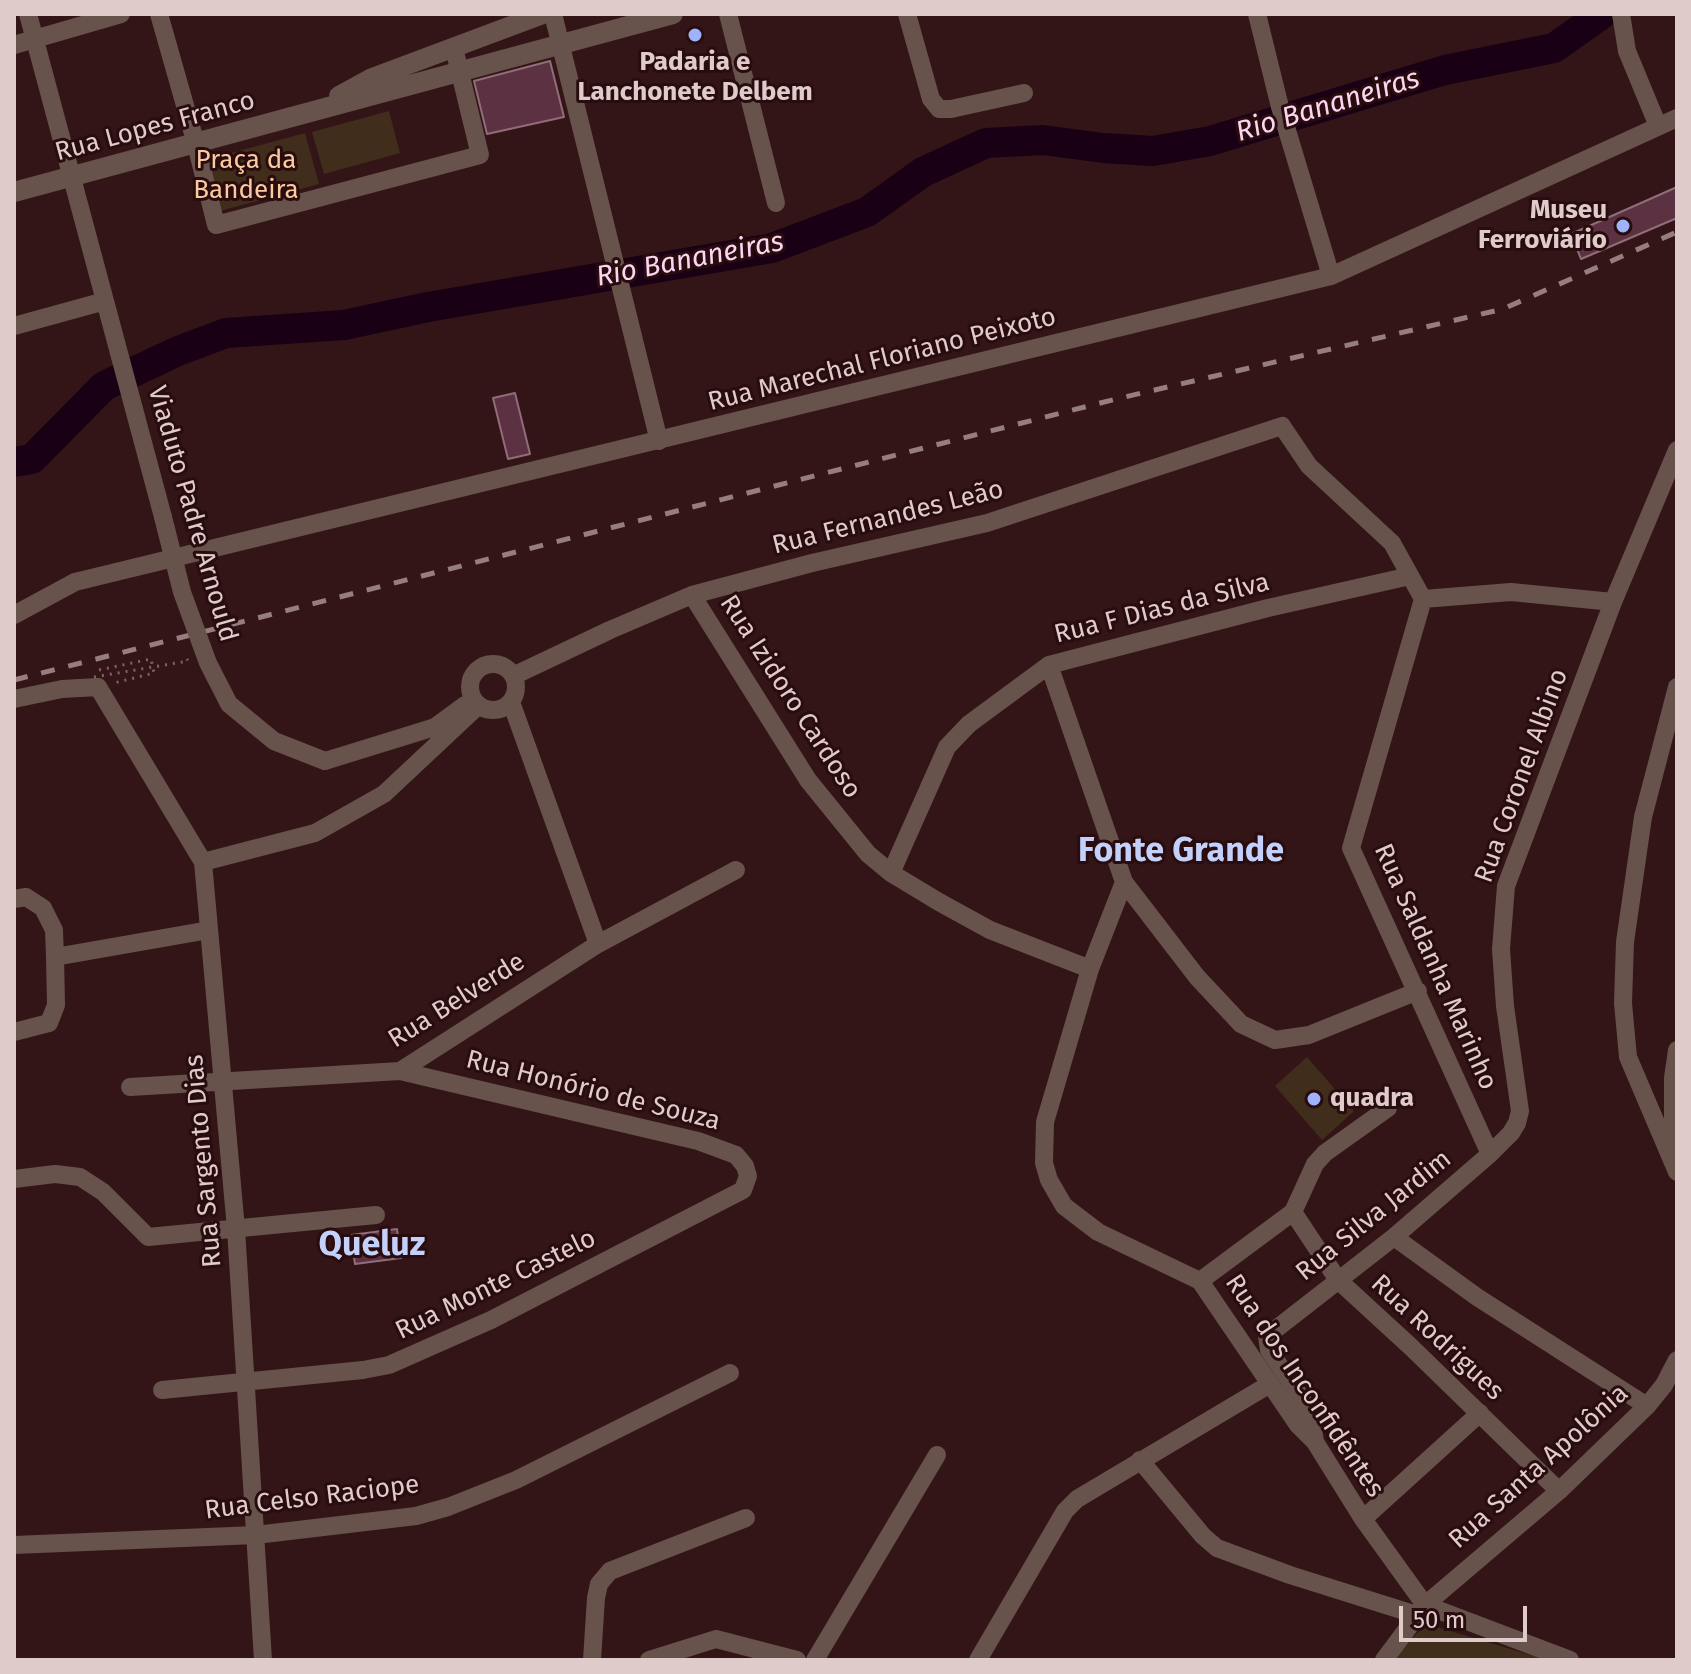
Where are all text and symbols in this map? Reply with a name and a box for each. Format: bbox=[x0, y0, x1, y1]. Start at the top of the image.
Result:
marker: Padaria e Lanchonete Delbem bbox=[686, 26, 704, 44]
place label: Padaria e Lanchonete Delbem bbox=[577, 47, 813, 108]
water label: Rio Bananeiras bbox=[1232, 62, 1424, 150]
street label: Rua Lopes Franco bbox=[52, 85, 258, 169]
park label: Praça da Bandeira bbox=[193, 145, 299, 206]
place label: Museu Ferroviário bbox=[1478, 195, 1607, 256]
marker: Museu Ferroviário bbox=[1614, 217, 1632, 235]
water label: Rio Bananeiras bbox=[593, 225, 787, 295]
street label: Rua Marechal Floriano Peixoto bbox=[705, 302, 1059, 418]
street label: Viaduto Padre Arnould bbox=[140, 382, 244, 646]
street label: Rua Fernandes Leão bbox=[769, 474, 1007, 562]
street label: Rua F Dias da Silva bbox=[1051, 567, 1273, 651]
street label: Rua Izidoro Cardoso bbox=[713, 590, 867, 804]
street label: Rua Coronel Albino bbox=[1469, 665, 1575, 887]
district label: Fonte Grande bbox=[1078, 832, 1284, 872]
street label: Rua Saldanha Marinho bbox=[1367, 839, 1503, 1095]
street label: Rua Belverde bbox=[383, 947, 531, 1055]
street label: Rua Honório de Souza bbox=[463, 1044, 723, 1138]
street label: Rua Sargento Dias bbox=[179, 1053, 229, 1269]
place label: quadra bbox=[1330, 1083, 1414, 1115]
marker: quadra bbox=[1305, 1090, 1323, 1108]
street label: Rua Silva Jardim bbox=[1290, 1144, 1458, 1288]
street label: Rua Monte Castelo bbox=[391, 1223, 601, 1347]
district label: Queluz bbox=[319, 1226, 425, 1266]
street label: Rua dos Inconfidêntes bbox=[1218, 1269, 1390, 1503]
street label: Rua Rodrigues bbox=[1364, 1269, 1510, 1407]
street label: Rua Santa Apolônia bbox=[1443, 1378, 1635, 1556]
street label: Rua Celso Raciope bbox=[203, 1469, 421, 1527]
scale bar bbox=[1403, 1590, 1531, 1640]
text: 50 m bbox=[1413, 1606, 1465, 1634]

